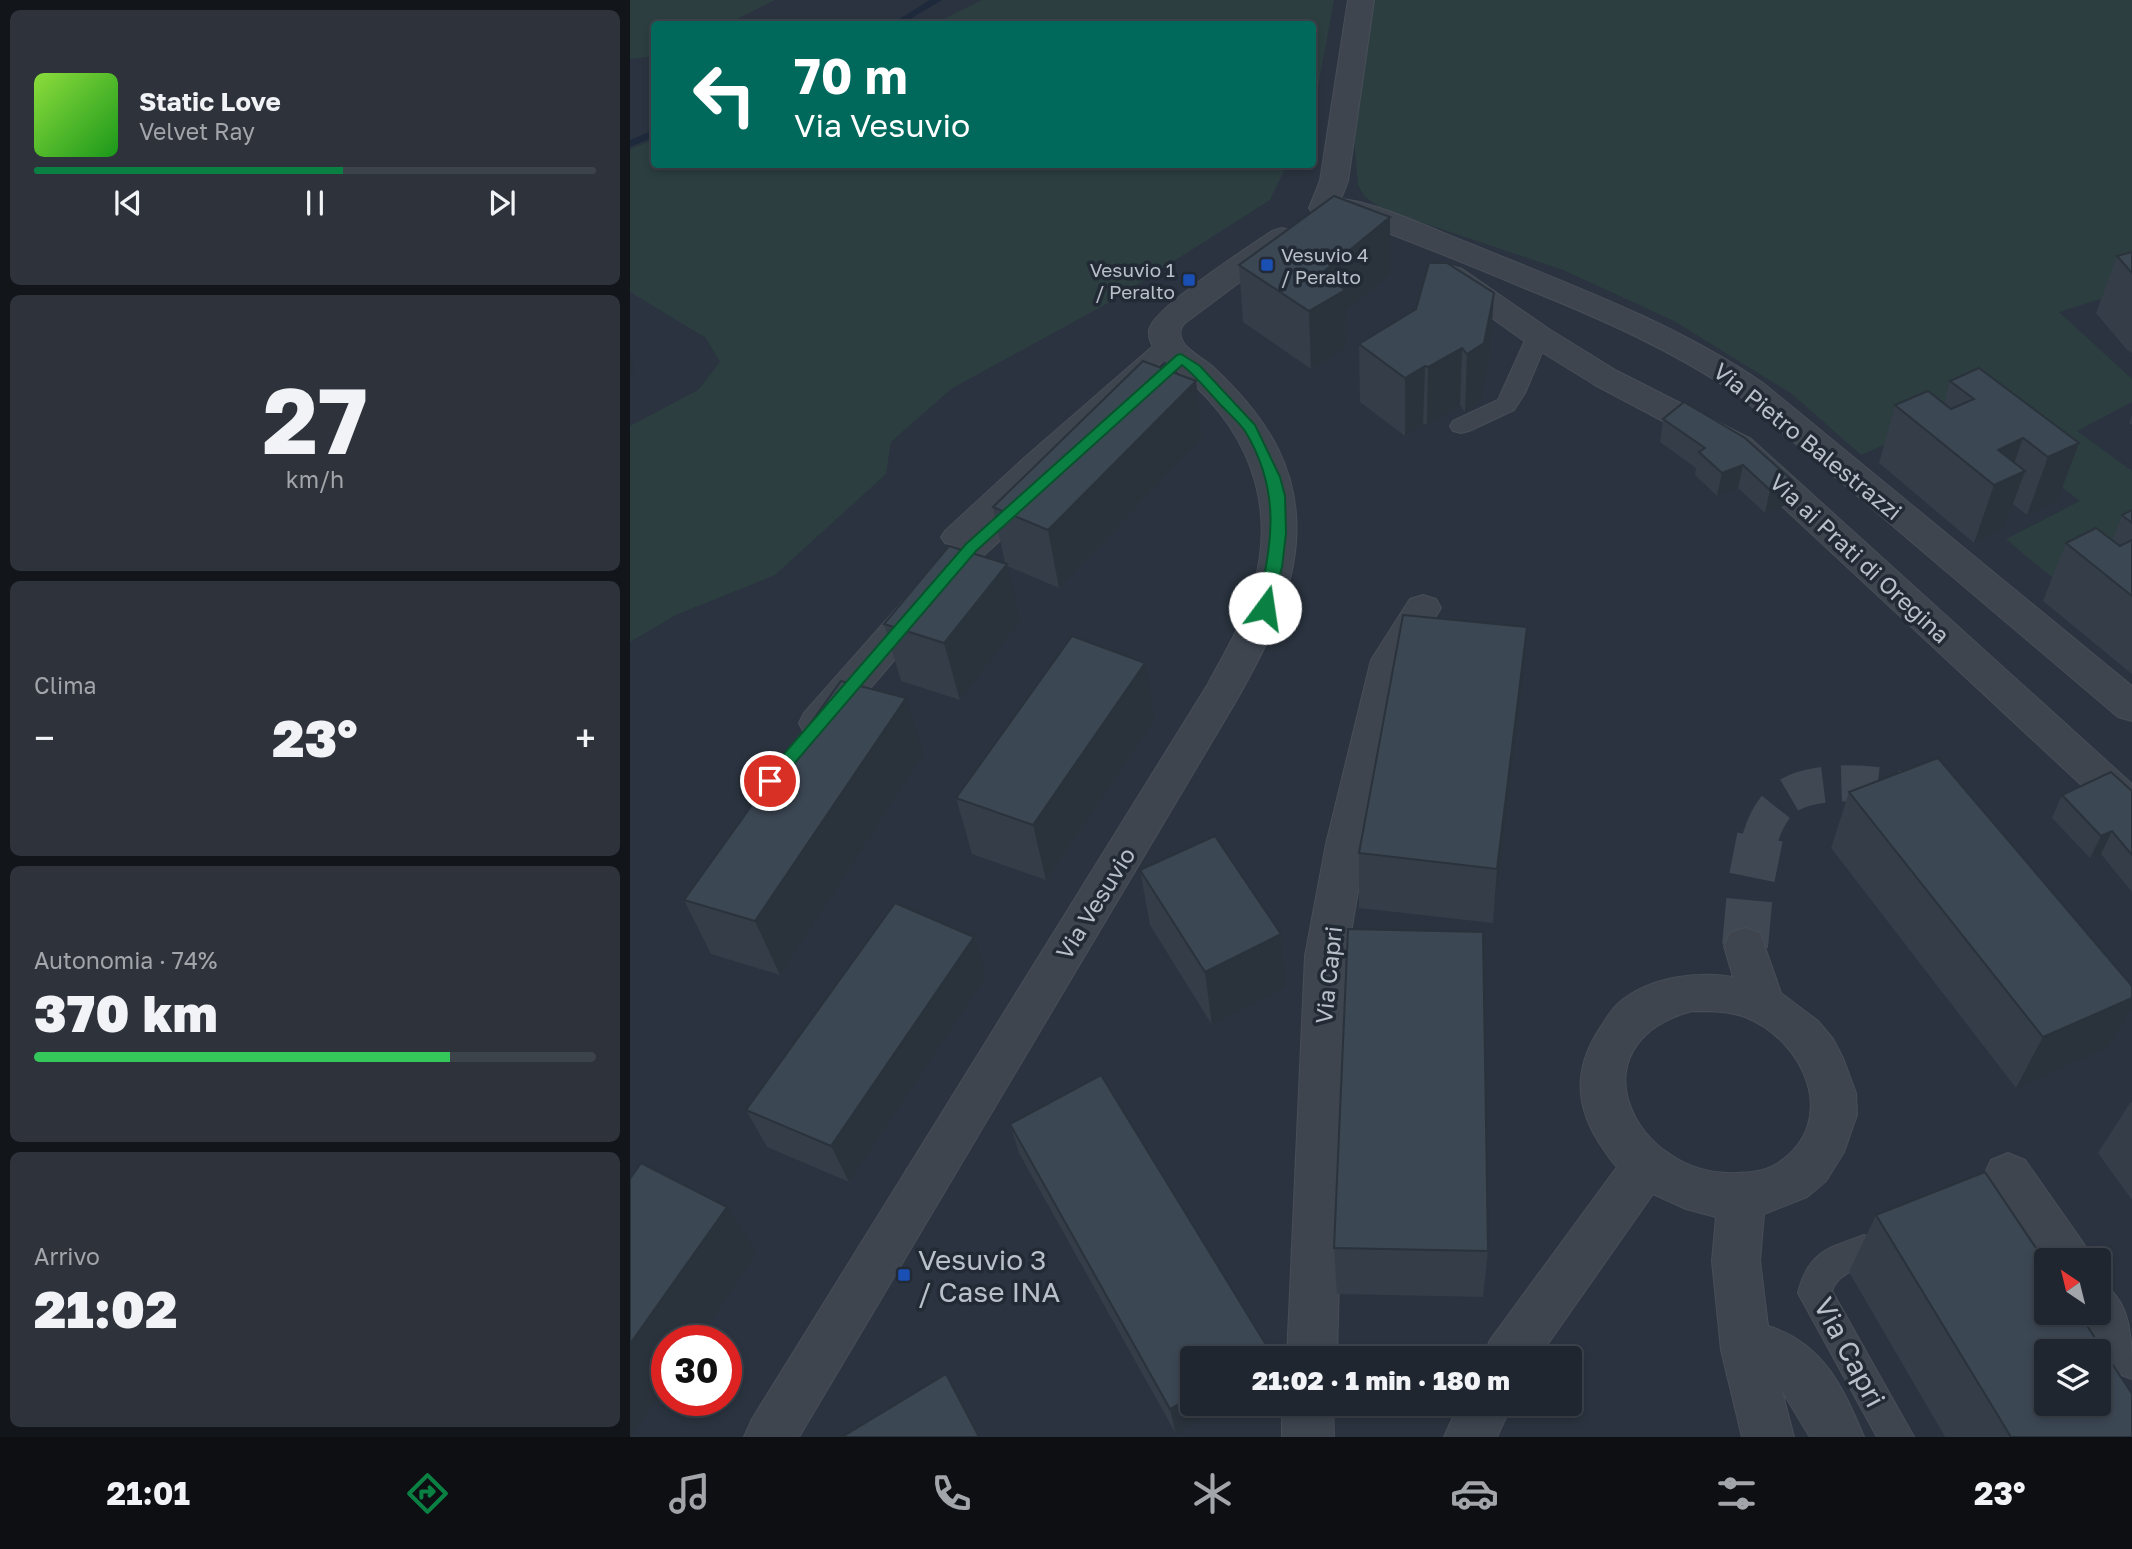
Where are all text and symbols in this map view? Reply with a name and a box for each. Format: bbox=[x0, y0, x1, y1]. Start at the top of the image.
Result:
text: 70 m bbox=[794, 46, 908, 105]
icon: left bbox=[679, 49, 770, 140]
text: Static Love bbox=[139, 86, 281, 117]
text: Via Vesuvio bbox=[794, 106, 970, 144]
text: Velvet Ray bbox=[139, 117, 255, 145]
icon: previous bbox=[109, 184, 147, 222]
icon: pause bbox=[296, 184, 334, 222]
icon: next bbox=[483, 184, 521, 222]
place label: Vesuvio 4 / Peralto bbox=[1281, 243, 1369, 288]
marker: Vesuvio 4 / Peralto bbox=[1259, 257, 1275, 273]
place label: Vesuvio 1 / Peralto bbox=[1090, 258, 1175, 303]
marker: Vesuvio 1 / Peralto bbox=[1181, 272, 1197, 288]
street label: Via Pietro Balestrazzi bbox=[1708, 356, 1908, 526]
text: 27 bbox=[262, 365, 368, 474]
text: km/h bbox=[286, 465, 344, 493]
street label: Via ai Prati di Oregina bbox=[1764, 467, 1956, 649]
position arrow bbox=[1228, 571, 1302, 645]
text: Clima bbox=[34, 671, 97, 699]
text: 23° bbox=[272, 706, 358, 768]
text: − bbox=[34, 715, 55, 760]
text: + bbox=[575, 715, 596, 760]
pin bbox=[740, 751, 800, 811]
icon: arrive bbox=[751, 762, 789, 800]
street label: Via Vesuvio bbox=[1050, 842, 1140, 964]
street label: Via Capri bbox=[1309, 925, 1347, 1025]
text: Autonomia · 74% bbox=[34, 946, 217, 974]
text: 370 km bbox=[34, 981, 218, 1043]
text: Arrivo bbox=[34, 1242, 100, 1270]
place label: Vesuvio 3 / Case INA bbox=[918, 1243, 1060, 1308]
north arrow bbox=[2034, 1248, 2110, 1325]
map controls bbox=[2034, 1248, 2111, 1416]
marker: Vesuvio 3 / Case INA bbox=[896, 1267, 912, 1283]
text: 21:02 bbox=[34, 1277, 177, 1339]
street label: Via Capri bbox=[1807, 1291, 1893, 1413]
speed limit sign: 30 bbox=[651, 1325, 742, 1416]
button: layers bbox=[2034, 1339, 2111, 1416]
text: 21:02 · 1 min · 180 m bbox=[1252, 1365, 1510, 1396]
icon: directions bbox=[403, 1469, 452, 1518]
icon: music bbox=[665, 1469, 714, 1518]
icon: phone bbox=[927, 1469, 976, 1518]
icon: climate bbox=[1188, 1469, 1237, 1518]
icon: car bbox=[1450, 1469, 1499, 1518]
icon: filters bbox=[1712, 1469, 1761, 1518]
text: 21:01 bbox=[106, 1474, 190, 1512]
text: 23° bbox=[1974, 1474, 2026, 1512]

